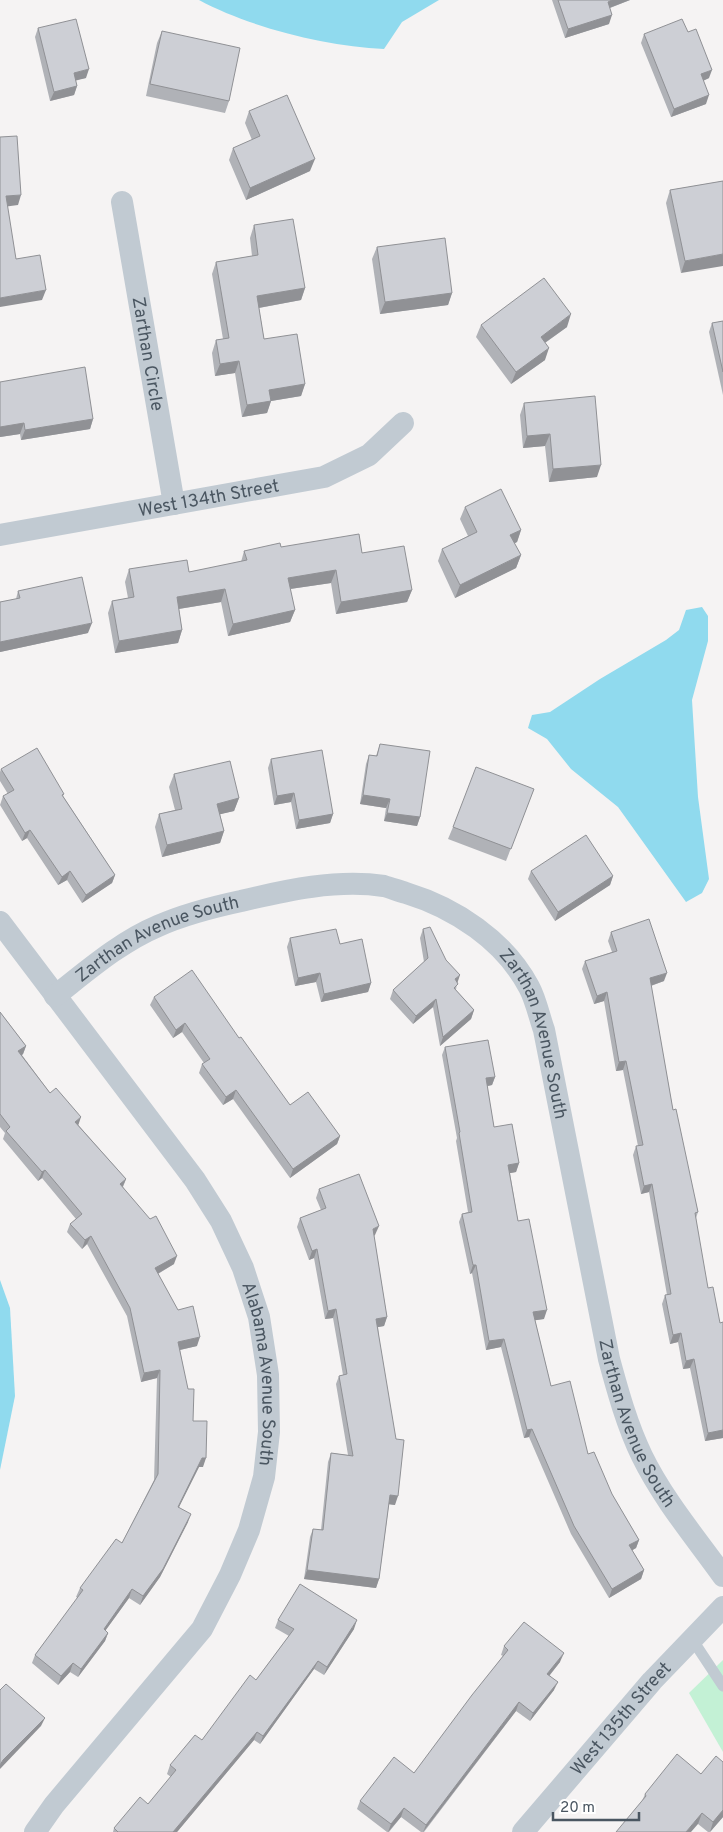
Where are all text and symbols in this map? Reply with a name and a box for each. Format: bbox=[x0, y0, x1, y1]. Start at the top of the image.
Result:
street label: Zarthan Circle bbox=[126, 295, 168, 413]
street label: West 134th Street bbox=[137, 475, 281, 523]
street label: Zarthan Avenue South bbox=[71, 892, 241, 988]
street label: Zarthan Avenue South bbox=[493, 944, 571, 1121]
street label: Alabama Avenue South bbox=[235, 1279, 279, 1467]
street label: Zarthan Avenue South bbox=[592, 1337, 680, 1513]
street label: West 135th Street bbox=[566, 1658, 677, 1781]
scale bar bbox=[553, 1790, 639, 1822]
text: 20 m bbox=[560, 1799, 595, 1818]

